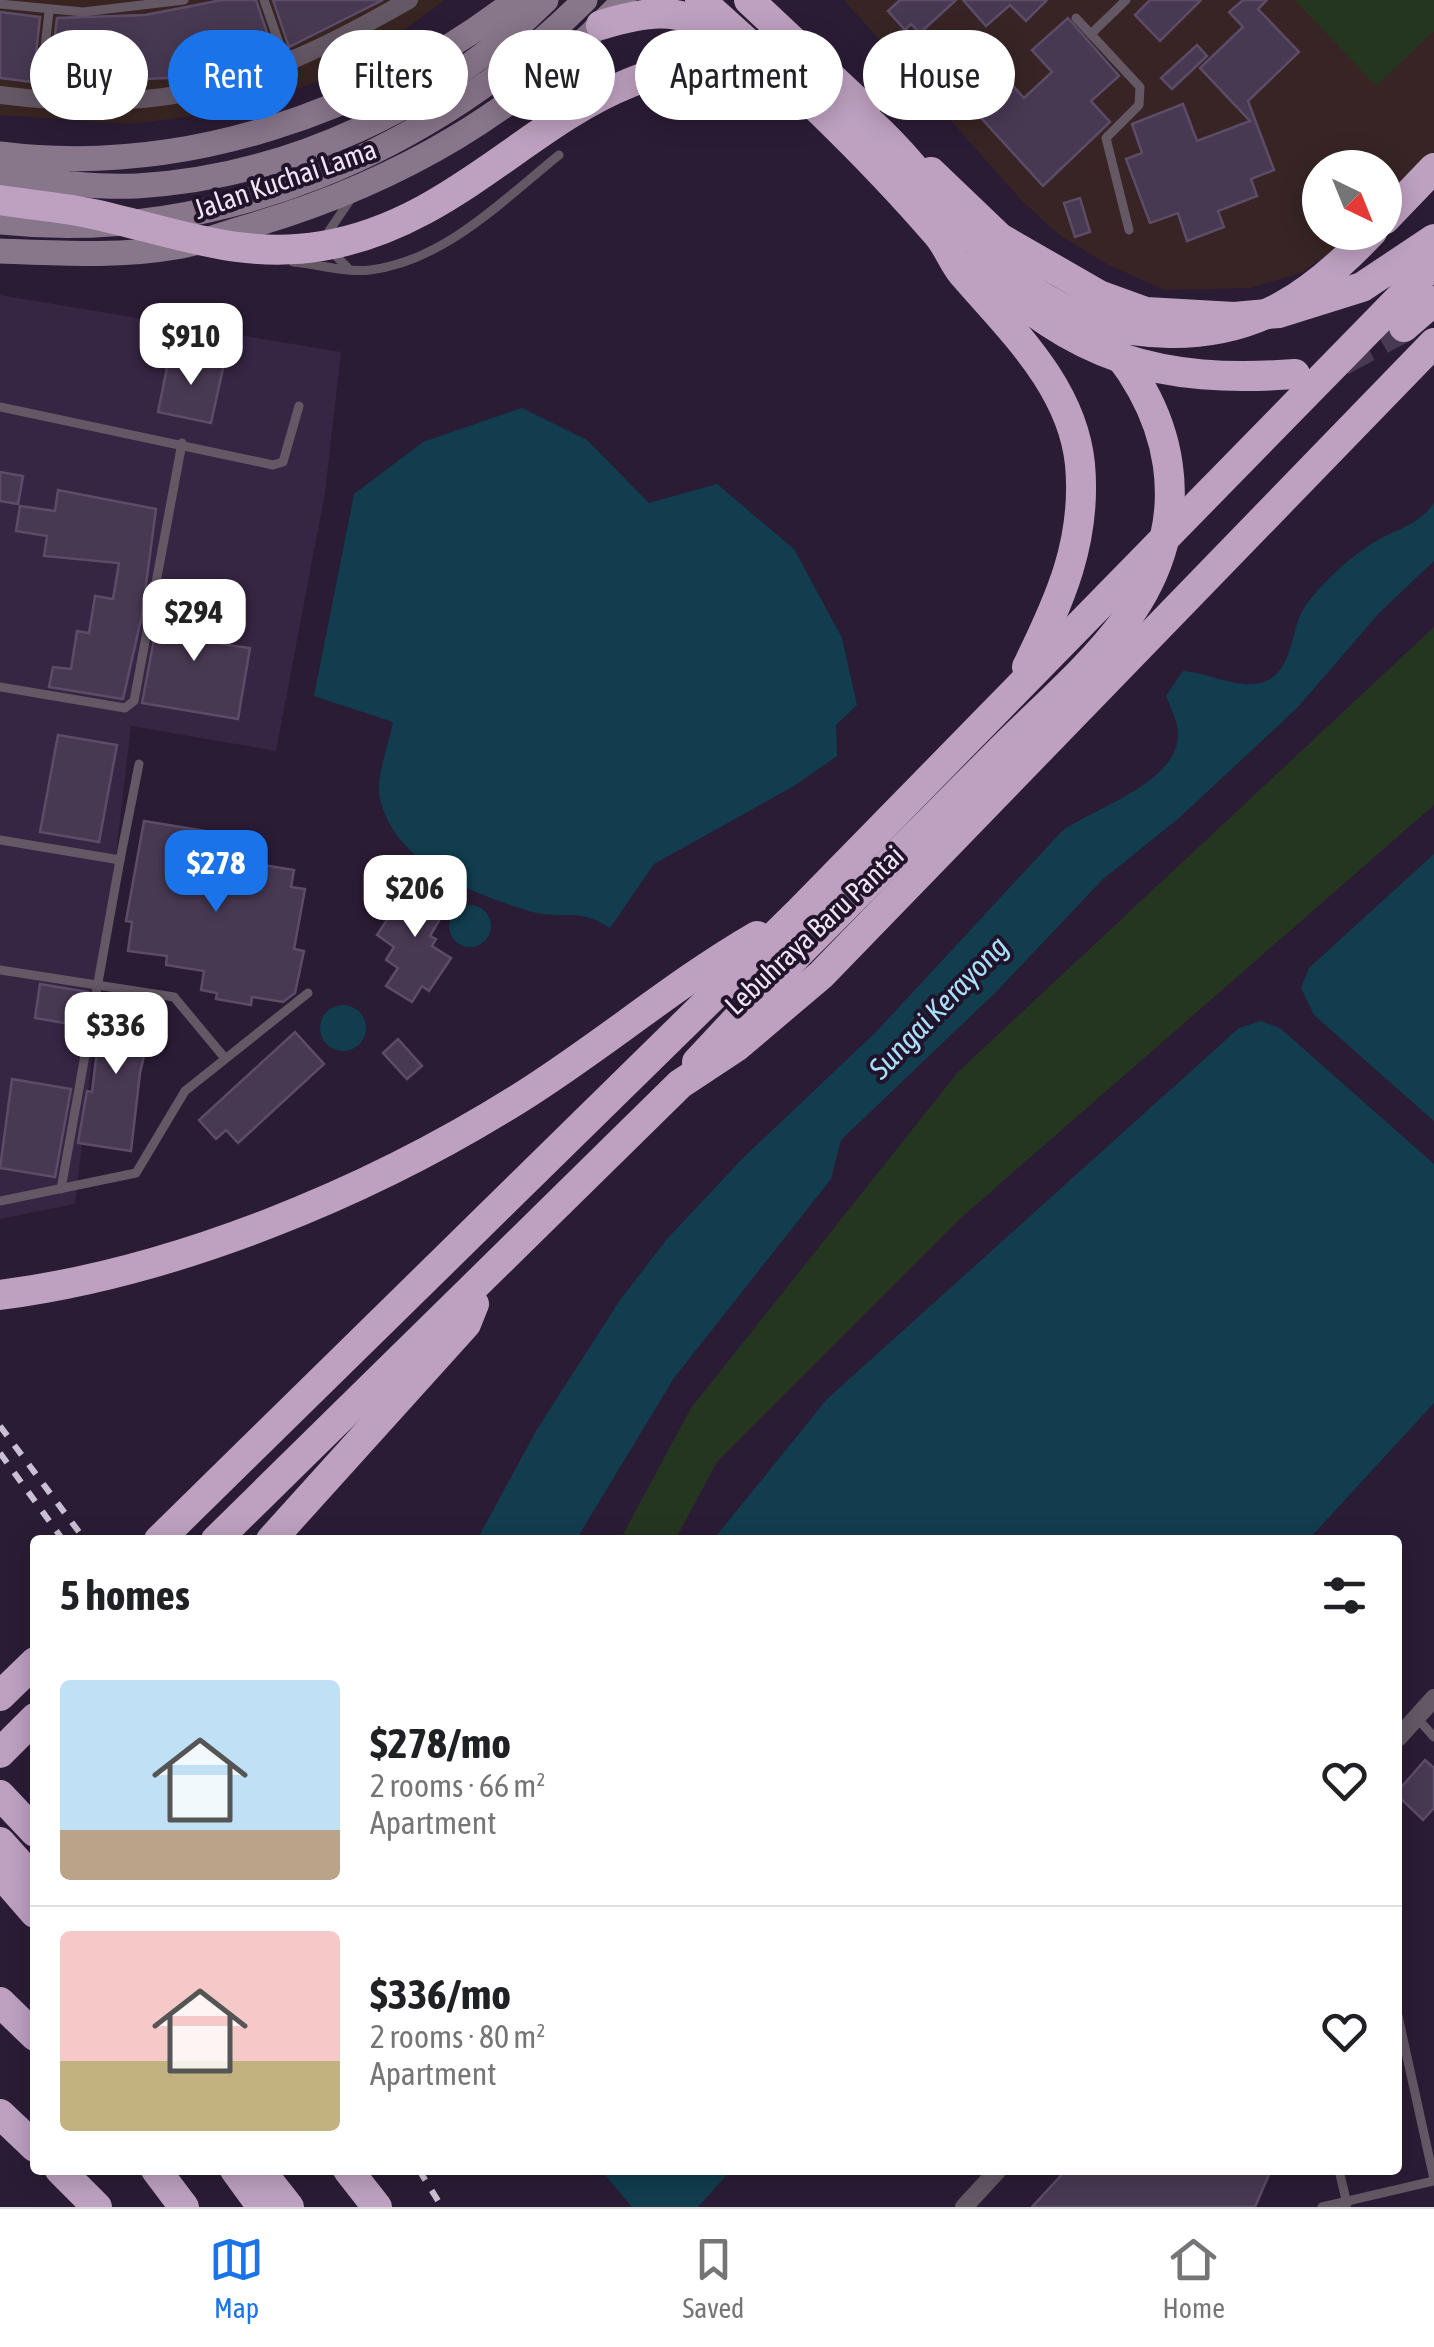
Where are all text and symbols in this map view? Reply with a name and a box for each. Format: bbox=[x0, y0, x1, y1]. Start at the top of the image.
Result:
chip: Buy bbox=[30, 30, 148, 120]
chip: Rent bbox=[168, 30, 298, 120]
chip: Filters bbox=[318, 30, 468, 120]
chip: New bbox=[488, 30, 615, 120]
chip: Apartment bbox=[635, 30, 843, 120]
chip: House bbox=[863, 30, 1015, 120]
street label: Jalan Kuchai Lama bbox=[189, 133, 381, 225]
north arrow bbox=[1302, 150, 1402, 250]
map controls bbox=[1302, 150, 1402, 250]
pin: $910 bbox=[132, 303, 250, 388]
text: $910 bbox=[162, 317, 220, 354]
pin: $294 bbox=[135, 579, 253, 664]
text: $294 bbox=[165, 593, 223, 630]
pin: $278 bbox=[157, 830, 275, 915]
street label: Lebuhraya Baru Pantai bbox=[718, 839, 910, 1021]
text: $278 bbox=[187, 844, 245, 881]
pin: $206 bbox=[356, 855, 474, 940]
text: $206 bbox=[386, 869, 444, 906]
water label: Sungai Kerayong bbox=[861, 929, 1014, 1086]
pin: $336 bbox=[57, 992, 175, 1077]
text: $336 bbox=[87, 1006, 145, 1043]
icon: filters bbox=[1317, 1568, 1372, 1623]
text: 5 homes bbox=[60, 1571, 190, 1619]
text: $278/mo bbox=[370, 1719, 511, 1767]
icon: home bbox=[140, 1720, 260, 1840]
icon: heart bbox=[1317, 1753, 1372, 1808]
text: 2 rooms · 66 m² bbox=[370, 1767, 545, 1804]
text: Apartment bbox=[370, 1804, 496, 1841]
text: $336/mo bbox=[370, 1970, 511, 2018]
icon: home bbox=[140, 1971, 260, 2091]
icon: heart bbox=[1317, 2004, 1372, 2059]
text: 2 rooms · 80 m² bbox=[370, 2018, 545, 2055]
text: Apartment bbox=[370, 2055, 496, 2092]
tab: Map bbox=[209, 2232, 264, 2324]
tab: Saved bbox=[682, 2232, 744, 2324]
tab: Home bbox=[1163, 2232, 1225, 2324]

